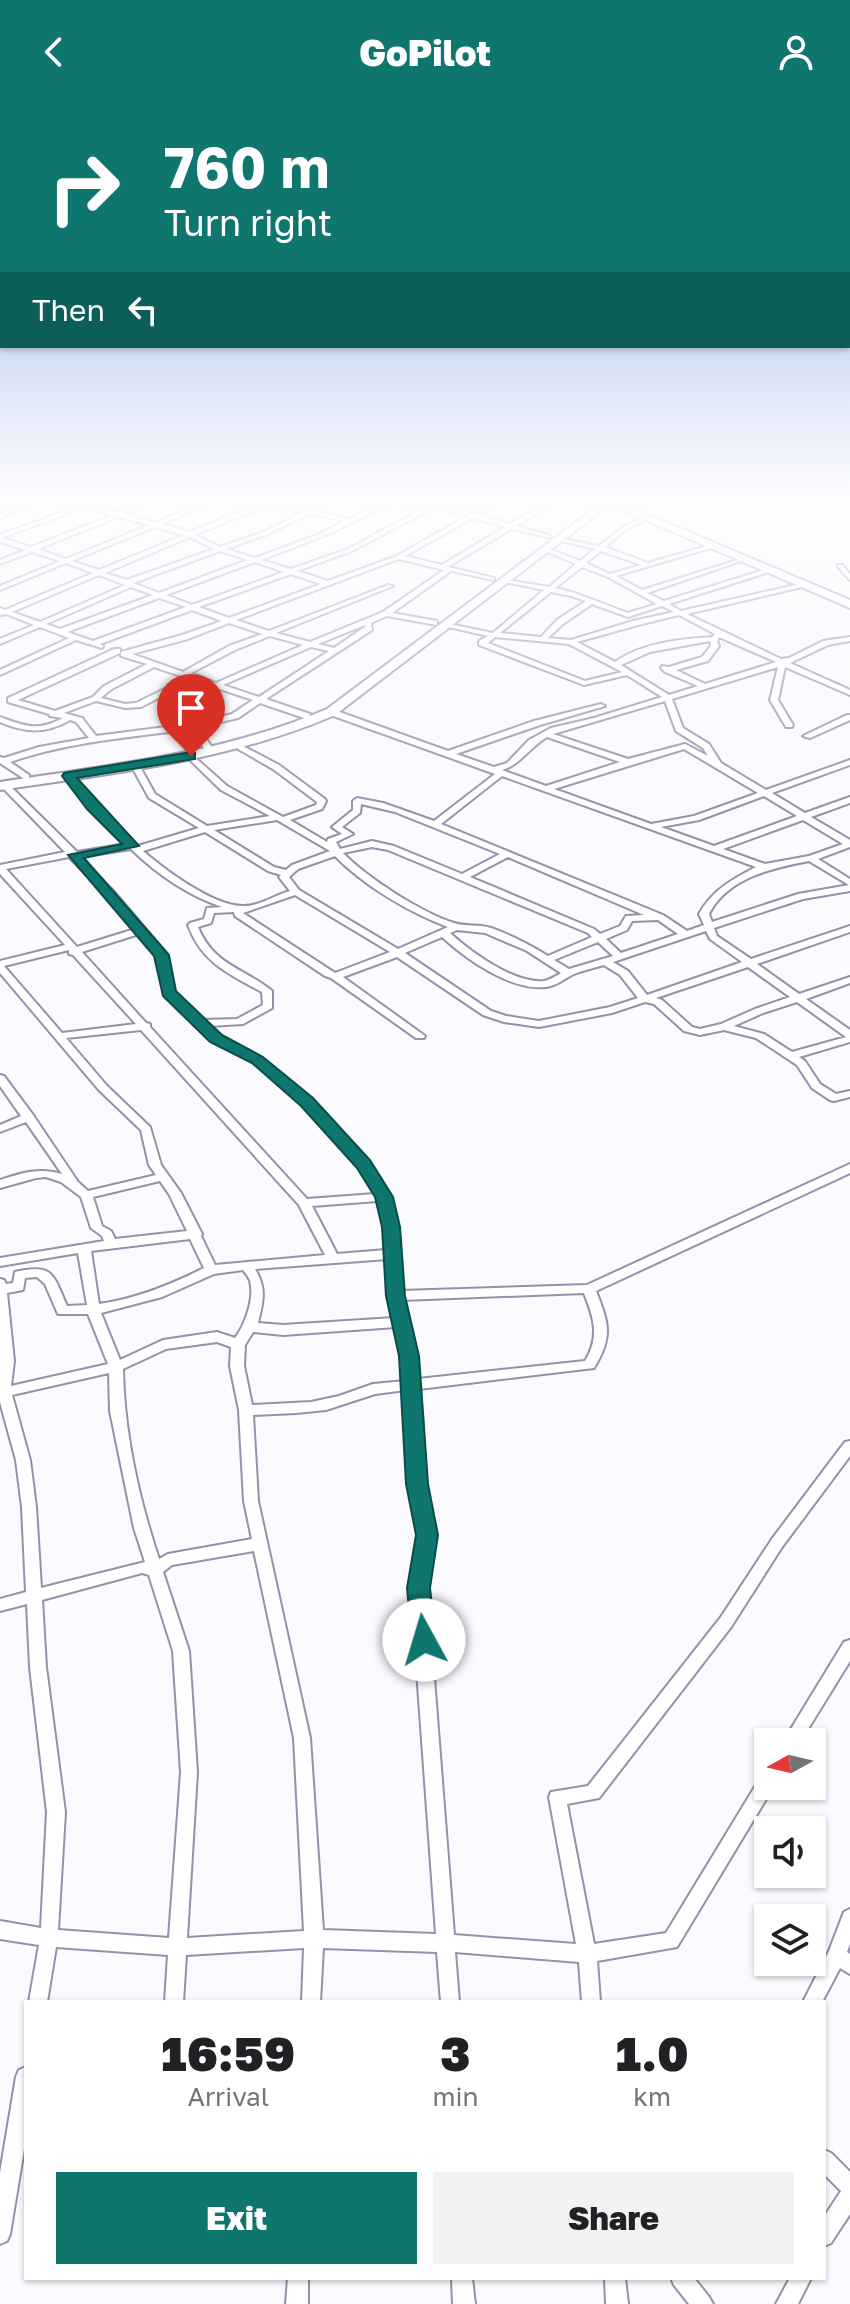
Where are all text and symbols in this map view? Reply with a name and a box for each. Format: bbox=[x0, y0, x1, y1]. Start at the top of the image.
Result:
icon: back bbox=[32, 30, 76, 74]
icon: person bbox=[774, 30, 818, 74]
text: GoPilot bbox=[359, 31, 491, 74]
text: 760 m bbox=[164, 133, 329, 200]
icon: right bbox=[32, 136, 136, 240]
text: Turn right bbox=[164, 201, 332, 244]
icon: left bbox=[121, 288, 165, 332]
text: Then bbox=[32, 292, 105, 328]
pin bbox=[157, 674, 225, 756]
icon: arrive bbox=[169, 686, 213, 730]
position arrow bbox=[382, 1598, 466, 1682]
north arrow bbox=[754, 1728, 826, 1800]
map controls bbox=[754, 1728, 826, 1976]
button: sound bbox=[754, 1816, 826, 1888]
button: layers bbox=[754, 1904, 826, 1976]
text: 16:59 bbox=[161, 2024, 295, 2082]
text: 3 bbox=[440, 2024, 471, 2082]
text: 1.0 bbox=[616, 2024, 689, 2082]
text: Arrival bbox=[188, 2081, 269, 2112]
text: min bbox=[432, 2081, 478, 2112]
text: km bbox=[633, 2081, 671, 2112]
button: Exit bbox=[56, 2172, 417, 2264]
button: Share bbox=[433, 2172, 794, 2264]

